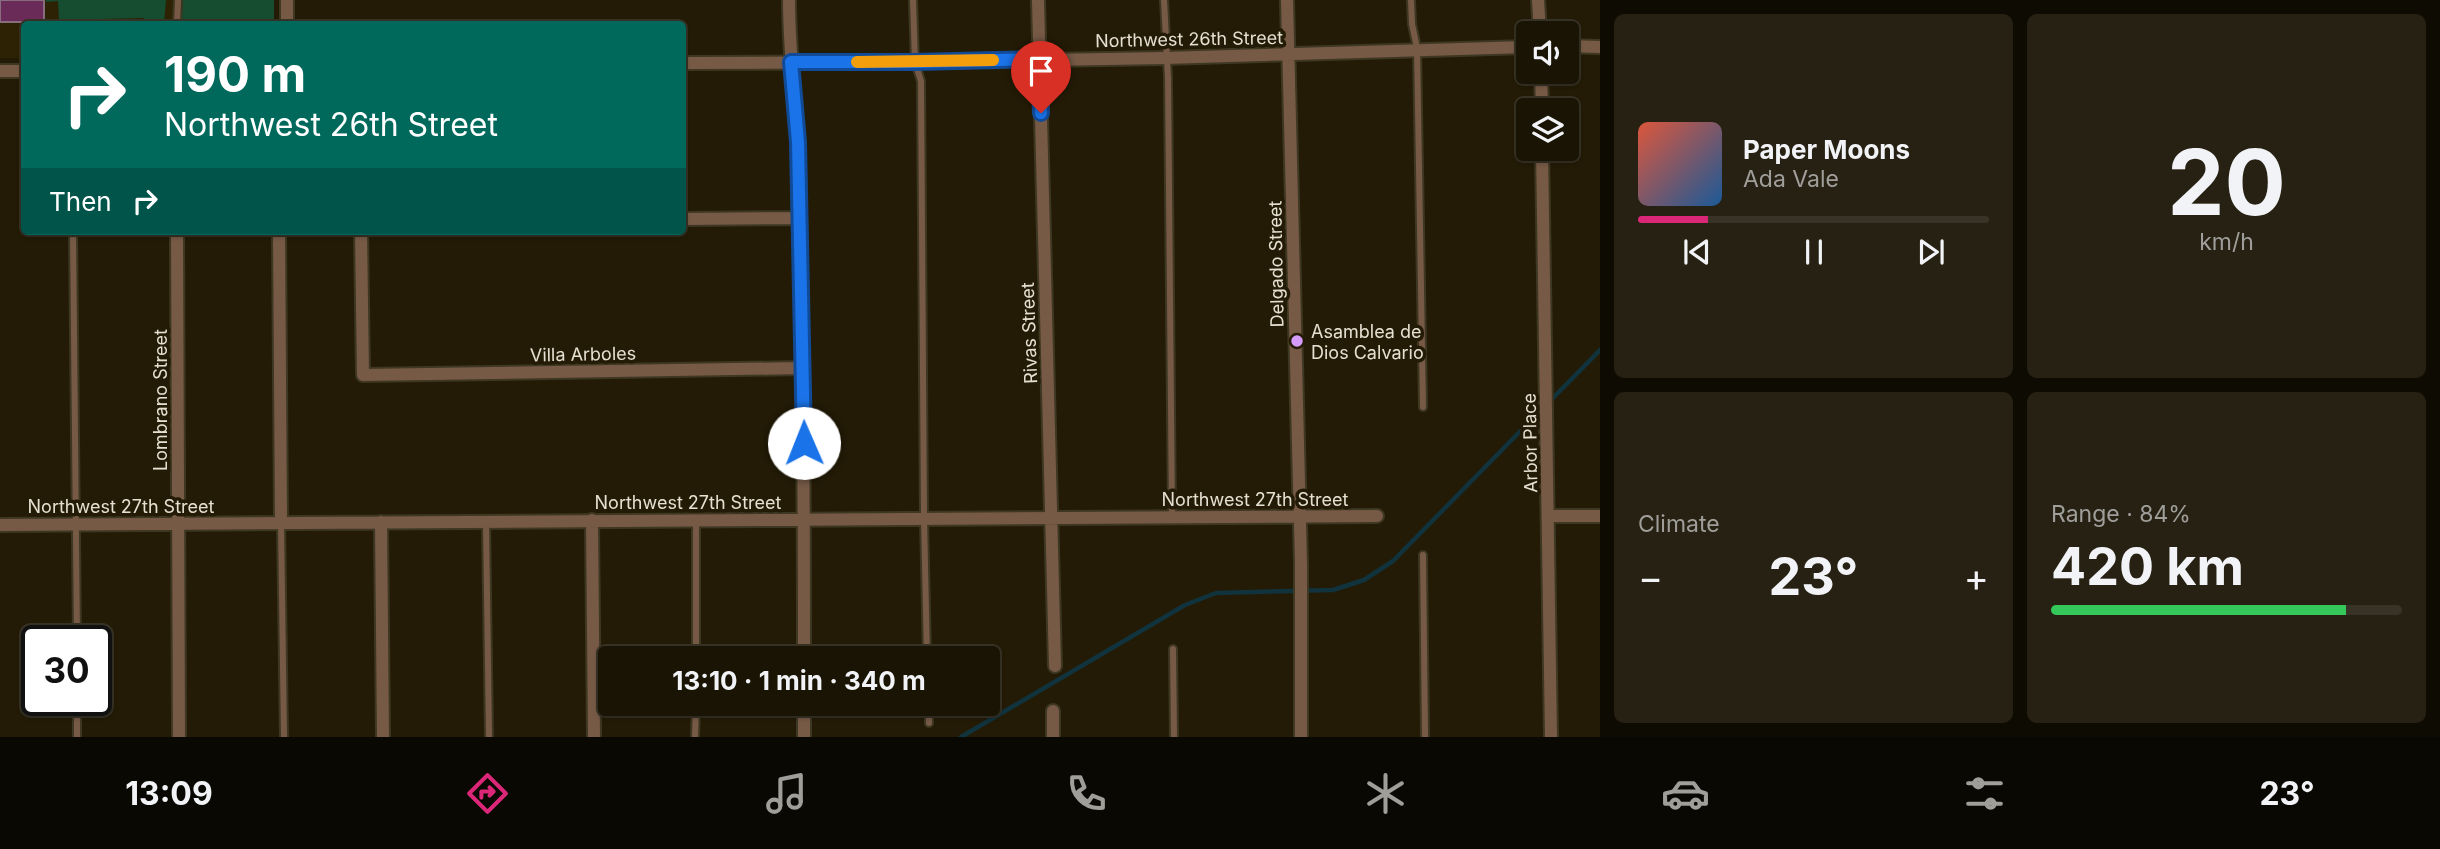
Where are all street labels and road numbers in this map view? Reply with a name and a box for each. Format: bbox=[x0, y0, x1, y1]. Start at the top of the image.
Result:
street label: Northwest 26th Street bbox=[1095, 27, 1283, 51]
street label: Delgado Street bbox=[1264, 200, 1288, 328]
street label: Rivas Street bbox=[1017, 282, 1041, 384]
street label: Lombrano Street bbox=[150, 329, 171, 471]
street label: Villa Arboles bbox=[530, 343, 636, 365]
street label: Arbor Place bbox=[1519, 393, 1541, 493]
street label: Northwest 27th Street bbox=[1162, 489, 1349, 510]
street label: Northwest 27th Street bbox=[595, 492, 782, 513]
street label: Northwest 27th Street bbox=[28, 496, 215, 517]

